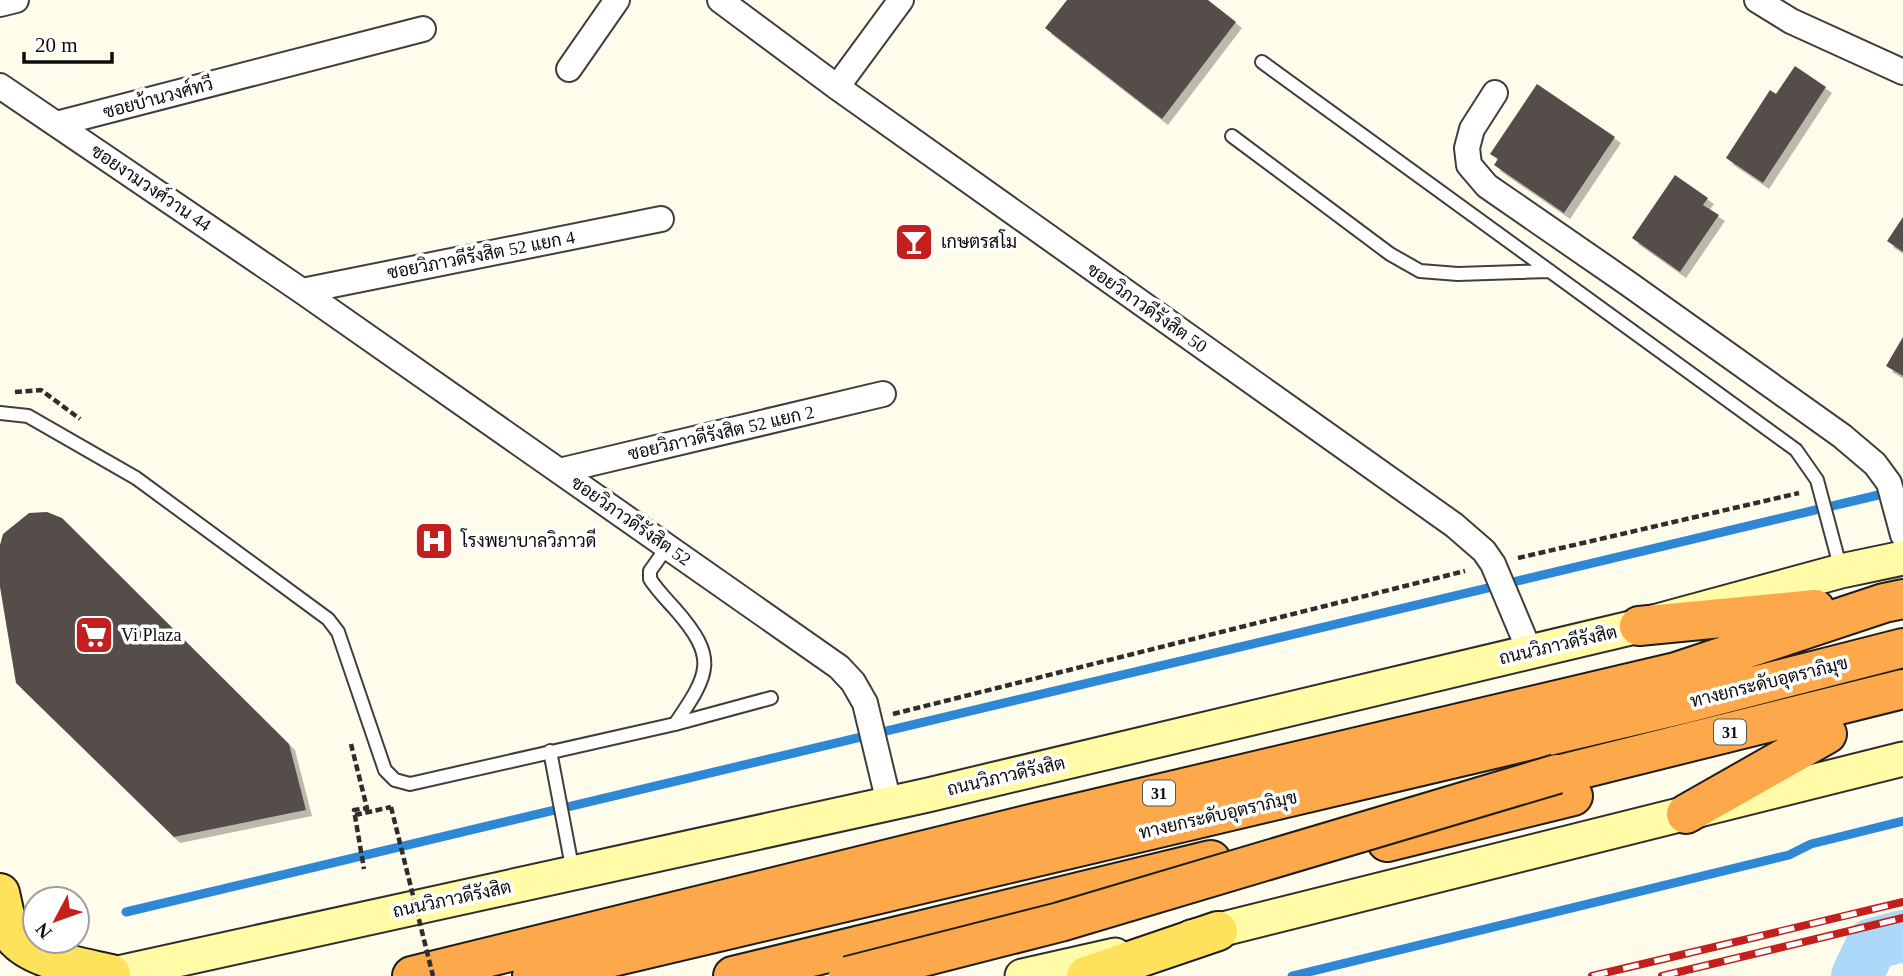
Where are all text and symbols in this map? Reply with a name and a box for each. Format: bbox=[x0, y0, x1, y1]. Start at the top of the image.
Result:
scale bar bbox=[24, 21, 112, 65]
text: 20 m bbox=[35, 33, 78, 57]
street label: ซอยบ้านวงศ์ทวี bbox=[100, 71, 215, 122]
street label: ซอยงามวงศ์วาน 44 bbox=[87, 138, 216, 235]
bar icon: เกษตรสโม bbox=[893, 221, 935, 263]
street label: ซอยวิภาวดีรังสิต 52 แยก 4 bbox=[385, 224, 577, 283]
place label: เกษตรสโม bbox=[941, 229, 1017, 252]
street label: ซอยวิภาวดีรังสิต 50 bbox=[1083, 257, 1212, 357]
street label: ซอยวิภาวดีรังสิต 52 แยก 2 bbox=[625, 399, 816, 464]
street label: ซอยวิภาวดีรังสิต 52 bbox=[567, 470, 696, 570]
hospital icon: โรงพยาบาลวิภาวดี bbox=[413, 520, 455, 562]
place label: โรงพยาบาลวิภาวดี bbox=[460, 528, 596, 551]
supermarket icon: Vi Plaza bbox=[73, 614, 115, 656]
street label: ถนนวิภาวดีรังสิต bbox=[1496, 619, 1619, 668]
place label: Vi Plaza bbox=[121, 625, 181, 645]
street label: ทางยกระดับอุตราภิมุข bbox=[1688, 652, 1850, 713]
road number: 31 bbox=[1714, 720, 1746, 744]
street label: ถนนวิภาวดีรังสิต bbox=[944, 750, 1067, 799]
road number: 31 bbox=[1143, 780, 1175, 806]
street label: ทางยกระดับอุตราภิมุข bbox=[1137, 786, 1300, 845]
street label: ถนนวิภาวดีรังสิต bbox=[390, 874, 513, 921]
north arrow bbox=[21, 885, 91, 955]
text: N bbox=[31, 919, 56, 943]

